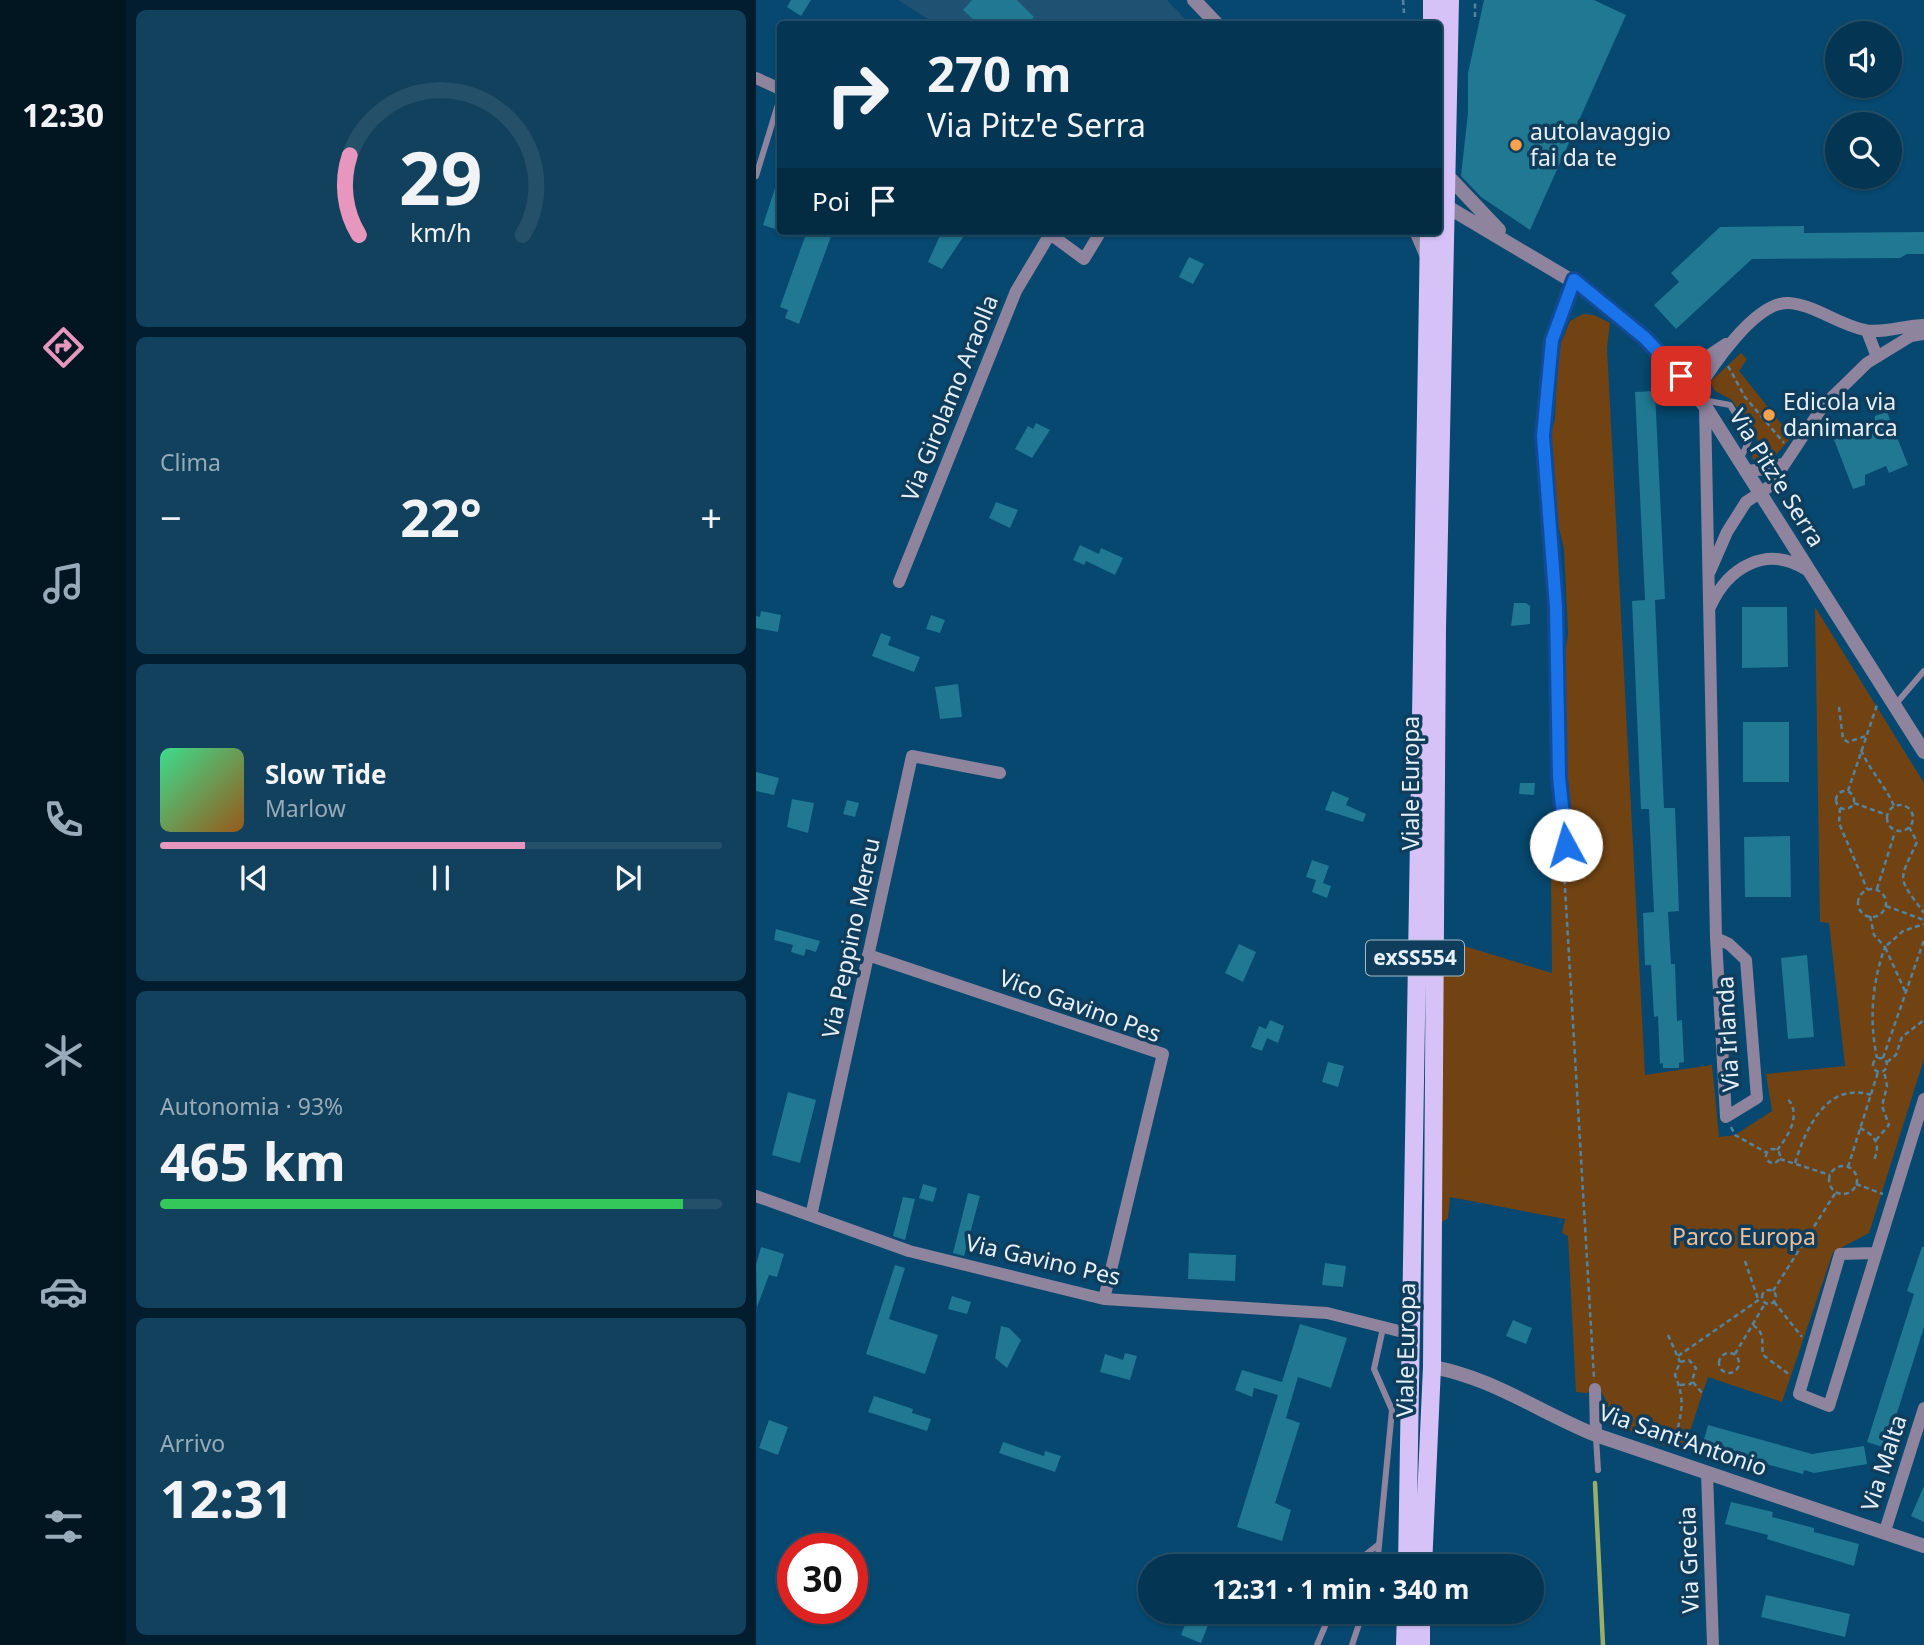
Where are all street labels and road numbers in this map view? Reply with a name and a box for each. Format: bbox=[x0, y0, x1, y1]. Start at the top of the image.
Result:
street label: Via Girolamo Araolla bbox=[893, 290, 1005, 506]
street label: Via Pitz'e Serra bbox=[1723, 402, 1833, 553]
street label: Viale Europa bbox=[1394, 716, 1426, 850]
street label: Via Peppino Mereu bbox=[813, 835, 887, 1041]
road number: exSS554 bbox=[1366, 940, 1464, 976]
street label: Vico Gavino Pes bbox=[995, 961, 1166, 1049]
street label: Via Irlanda bbox=[1708, 975, 1746, 1093]
street label: Via Gavino Pes bbox=[963, 1226, 1124, 1292]
street label: Viale Europa bbox=[1388, 1282, 1422, 1418]
street label: Via Sant'Antonio bbox=[1595, 1395, 1772, 1483]
street label: Via Malta bbox=[1852, 1410, 1914, 1515]
street label: Via Grecia bbox=[1670, 1506, 1706, 1614]

